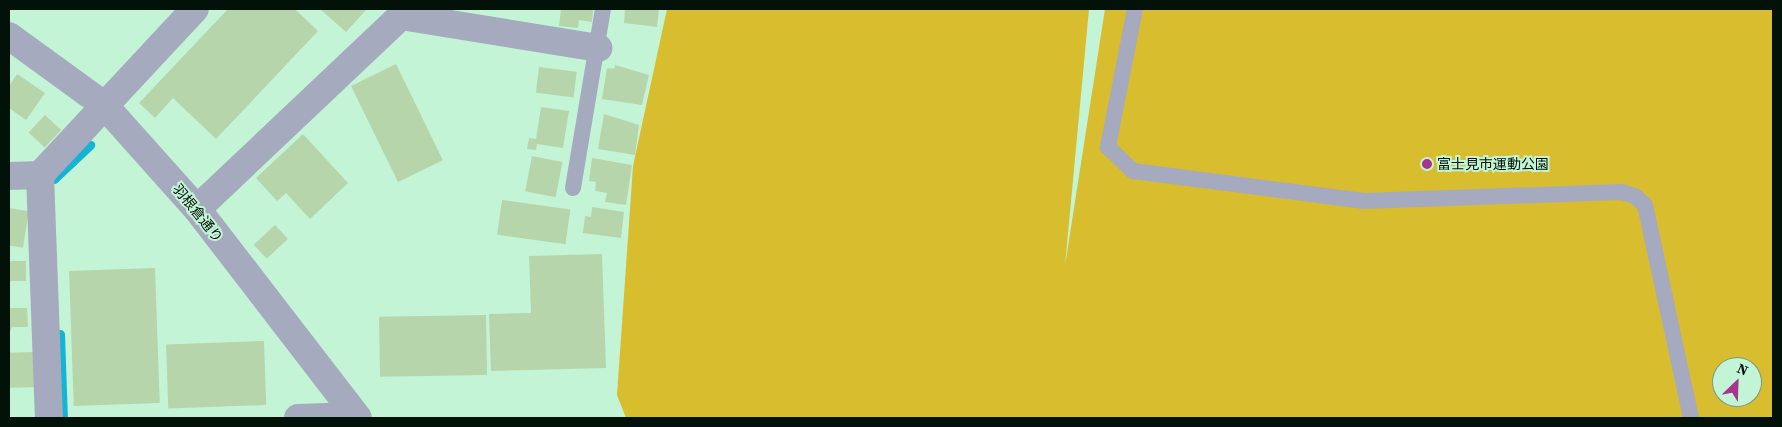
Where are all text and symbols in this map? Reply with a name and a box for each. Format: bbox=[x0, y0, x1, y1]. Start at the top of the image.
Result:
place label: 富士見市運動公園 bbox=[1437, 156, 1549, 172]
marker: 富士見市運動公園 bbox=[1421, 158, 1433, 170]
street label: 羽根倉通り bbox=[169, 181, 227, 245]
north arrow bbox=[1712, 357, 1762, 407]
text: N bbox=[1734, 358, 1751, 380]

